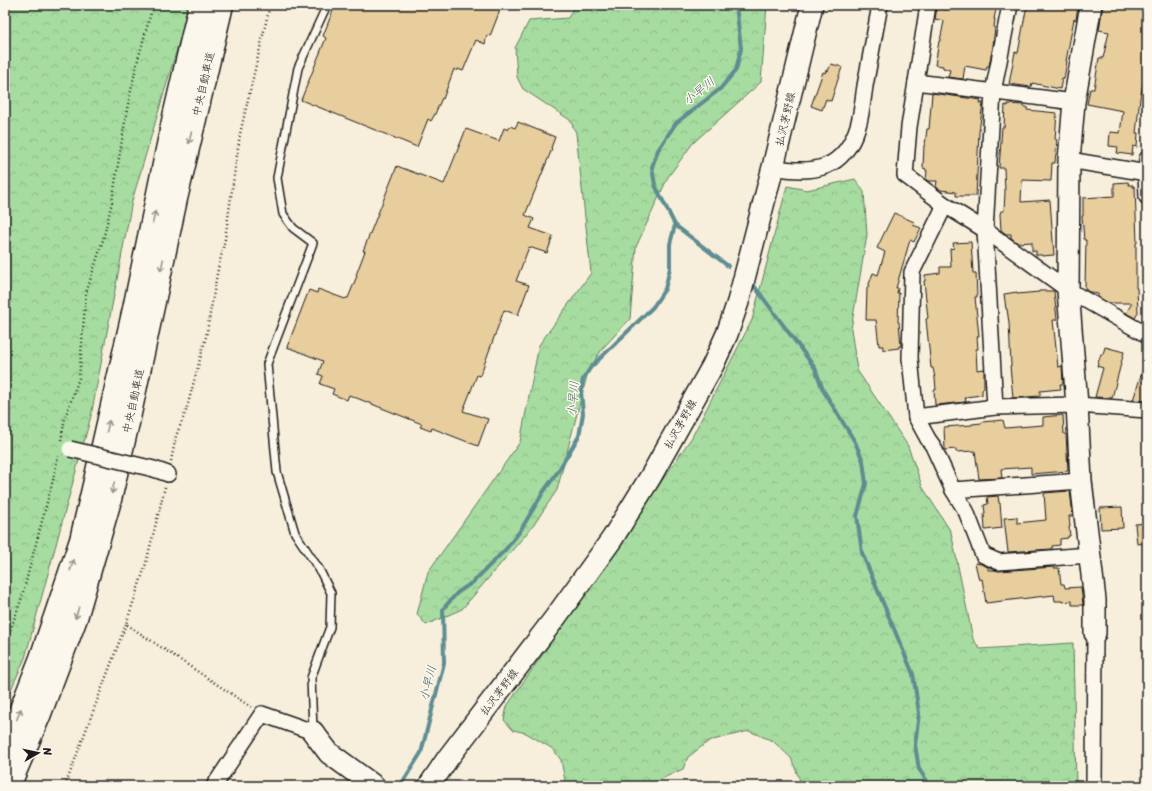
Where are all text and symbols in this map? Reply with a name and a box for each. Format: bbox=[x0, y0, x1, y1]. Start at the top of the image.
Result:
street label: 中央自動車道 bbox=[187, 50, 220, 118]
water label: 小早川 bbox=[678, 71, 720, 111]
street label: 払沢茅野線 bbox=[770, 90, 801, 148]
one-way arrow bbox=[186, 131, 194, 144]
one-way arrow bbox=[150, 210, 158, 223]
one-way arrow bbox=[157, 258, 165, 271]
street label: 中央自動車道 bbox=[117, 367, 150, 435]
water label: 小早川 bbox=[560, 380, 586, 418]
street label: 払沢茅野線 bbox=[659, 396, 702, 453]
one-way arrow bbox=[105, 420, 112, 433]
one-way arrow bbox=[108, 481, 116, 494]
one-way arrow bbox=[69, 560, 77, 572]
one-way arrow bbox=[73, 606, 80, 619]
water label: 小早川 bbox=[413, 663, 443, 703]
street label: 払沢茅野線 bbox=[475, 665, 524, 720]
one-way arrow bbox=[16, 708, 24, 720]
north arrow bbox=[18, 733, 58, 773]
text: N bbox=[37, 745, 57, 757]

